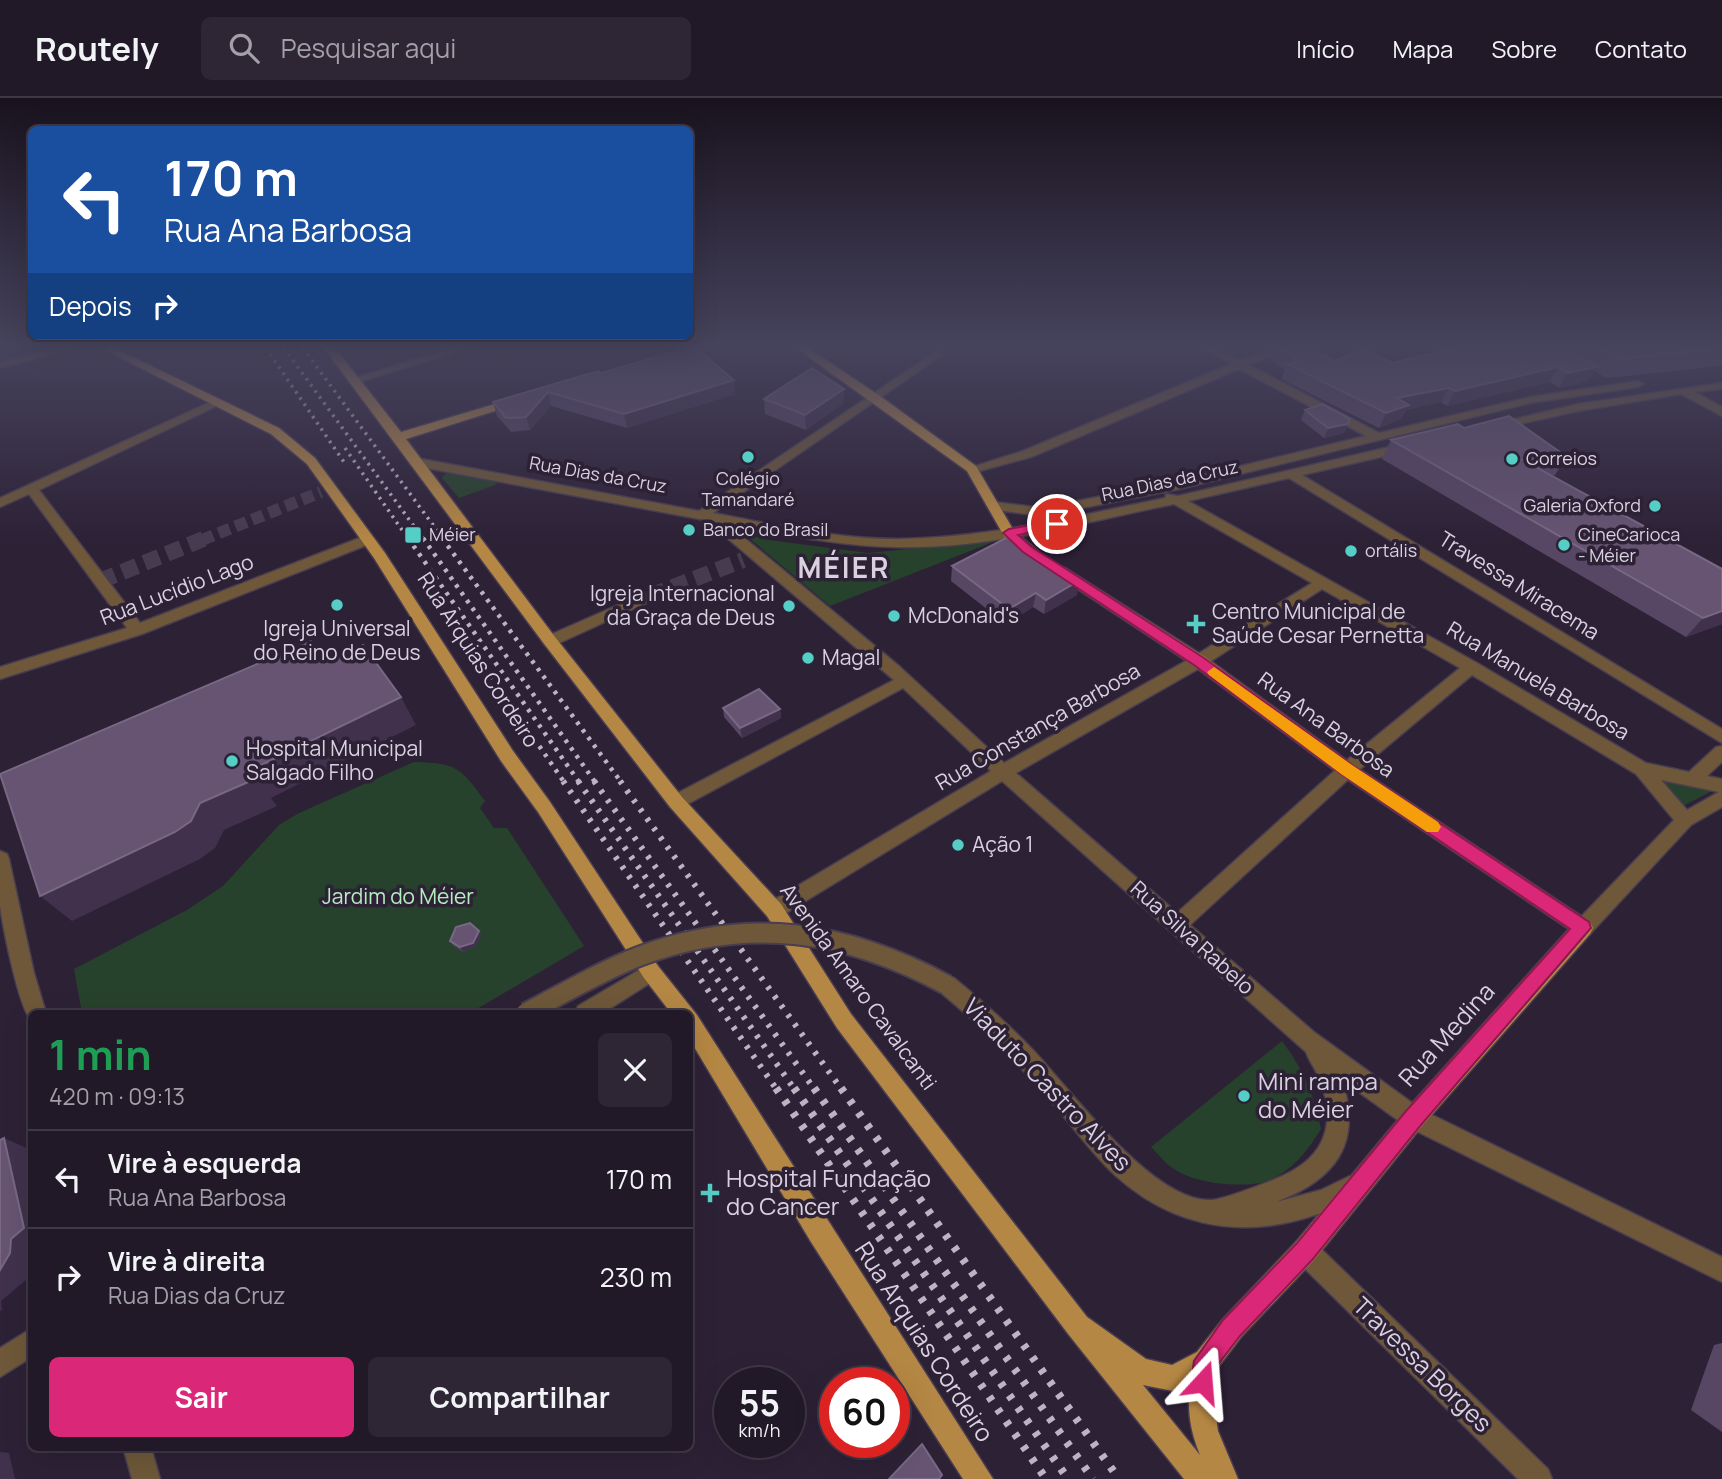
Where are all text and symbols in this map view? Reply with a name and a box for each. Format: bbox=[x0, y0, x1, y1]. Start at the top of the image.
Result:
search box bbox=[201, 17, 691, 80]
text: Routely bbox=[35, 26, 159, 71]
icon: search bbox=[225, 29, 263, 67]
text: Pesquisar aqui bbox=[281, 30, 456, 66]
text: Início bbox=[1296, 32, 1354, 65]
text: Mapa bbox=[1392, 32, 1453, 65]
text: Sobre bbox=[1491, 32, 1557, 65]
text: Contato bbox=[1595, 32, 1687, 65]
text: 170 m bbox=[164, 144, 298, 211]
icon: left bbox=[49, 154, 140, 245]
text: Rua Ana Barbosa bbox=[164, 208, 412, 252]
icon: right bbox=[146, 287, 184, 325]
text: Depois bbox=[49, 288, 132, 324]
place label: Correios bbox=[1526, 446, 1597, 470]
marker: Colégio Tamandaré bbox=[740, 449, 756, 465]
street label: Rua Dias da Cruz bbox=[528, 450, 669, 498]
marker: Correios bbox=[1504, 451, 1520, 467]
street label: Rua Dias da Cruz bbox=[1099, 454, 1240, 506]
place label: Colégio Tamandaré bbox=[701, 466, 795, 511]
place label: Galeria Oxford bbox=[1524, 493, 1641, 517]
pin bbox=[1027, 494, 1087, 554]
marker: Galeria Oxford bbox=[1647, 498, 1663, 514]
icon: arrive bbox=[1038, 505, 1076, 543]
place label: Banco do Brasil bbox=[703, 517, 829, 541]
place label: Méier bbox=[429, 522, 476, 546]
marker: Banco do Brasil bbox=[681, 522, 697, 538]
place label: CineCarioca - Méier bbox=[1578, 522, 1680, 567]
street label: Travessa Miracema bbox=[1434, 524, 1605, 646]
marker: Méier bbox=[403, 525, 423, 545]
marker: CineCarioca - Méier bbox=[1556, 537, 1572, 553]
place label: ortális bbox=[1365, 538, 1417, 562]
marker: ortális bbox=[1343, 543, 1359, 559]
street label: Rua Lucídio Lago bbox=[96, 547, 257, 631]
district label: MÉIER bbox=[797, 548, 891, 586]
street label: Rua Arquias Cordeiro bbox=[412, 567, 546, 752]
place label: Igreja Internacional da Graça de Deus bbox=[590, 579, 775, 631]
marker: Igreja Universal do Reino de Deus bbox=[329, 597, 345, 613]
place label: Centro Municipal de Saúde Cesar Pernetta bbox=[1212, 597, 1424, 649]
marker: Igreja Internacional da Graça de Deus bbox=[781, 598, 797, 614]
place label: McDonald's bbox=[908, 601, 1019, 629]
marker: McDonald's bbox=[886, 608, 902, 624]
place label: Igreja Universal do Reino de Deus bbox=[253, 614, 421, 666]
marker: Centro Municipal de Saúde Cesar Pernetta bbox=[1186, 614, 1206, 634]
street label: Rua Manuela Barbosa bbox=[1442, 614, 1635, 746]
place label: Magal bbox=[822, 643, 880, 671]
marker: Magal bbox=[800, 650, 816, 666]
street label: Rua Constança Barbosa bbox=[930, 656, 1145, 796]
street label: Rua Ana Barbosa bbox=[1253, 665, 1401, 783]
place label: Hospital Municipal Salgado Filho bbox=[246, 734, 423, 786]
marker: Hospital Municipal Salgado Filho bbox=[224, 753, 240, 769]
place label: Ação 1 bbox=[972, 830, 1033, 858]
marker: Ação 1 bbox=[950, 837, 966, 853]
street label: Rua Silva Rabelo bbox=[1125, 874, 1260, 1000]
street label: Avenida Amaro Cavalcanti bbox=[774, 877, 943, 1095]
park label: Jardim do Méier bbox=[322, 882, 474, 910]
street label: Rua Medina bbox=[1390, 975, 1501, 1093]
street label: Viaduto Castro Alves bbox=[957, 990, 1139, 1178]
text: 1 min bbox=[49, 1025, 152, 1083]
button: close bbox=[598, 1033, 672, 1107]
place label: Mini rampa do Méier bbox=[1258, 1064, 1378, 1125]
text: 420 m · 09:13 bbox=[49, 1080, 185, 1112]
marker: Mini rampa do Méier bbox=[1236, 1088, 1252, 1104]
text: Vire à esquerda bbox=[108, 1145, 301, 1181]
icon: left bbox=[49, 1160, 87, 1198]
text: 170 m bbox=[606, 1161, 672, 1197]
place label: Hospital Fundação do Cancer bbox=[726, 1161, 931, 1222]
text: Rua Ana Barbosa bbox=[108, 1181, 286, 1213]
marker: Hospital Fundação do Cancer bbox=[700, 1183, 720, 1203]
street label: Rua Arquias Cordeiro bbox=[848, 1235, 1002, 1448]
text: Vire à direita bbox=[108, 1243, 265, 1279]
icon: right bbox=[49, 1258, 87, 1296]
text: 230 m bbox=[600, 1259, 672, 1295]
text: Rua Dias da Cruz bbox=[108, 1279, 285, 1311]
street label: Travessa Borges bbox=[1346, 1289, 1500, 1439]
position arrow bbox=[1166, 1345, 1240, 1419]
button: Sair bbox=[49, 1357, 354, 1437]
button: Compartilhar bbox=[368, 1357, 672, 1437]
speed limit sign: 60 bbox=[819, 1367, 910, 1458]
text: 55 bbox=[739, 1379, 780, 1427]
text: km/h bbox=[739, 1418, 780, 1442]

